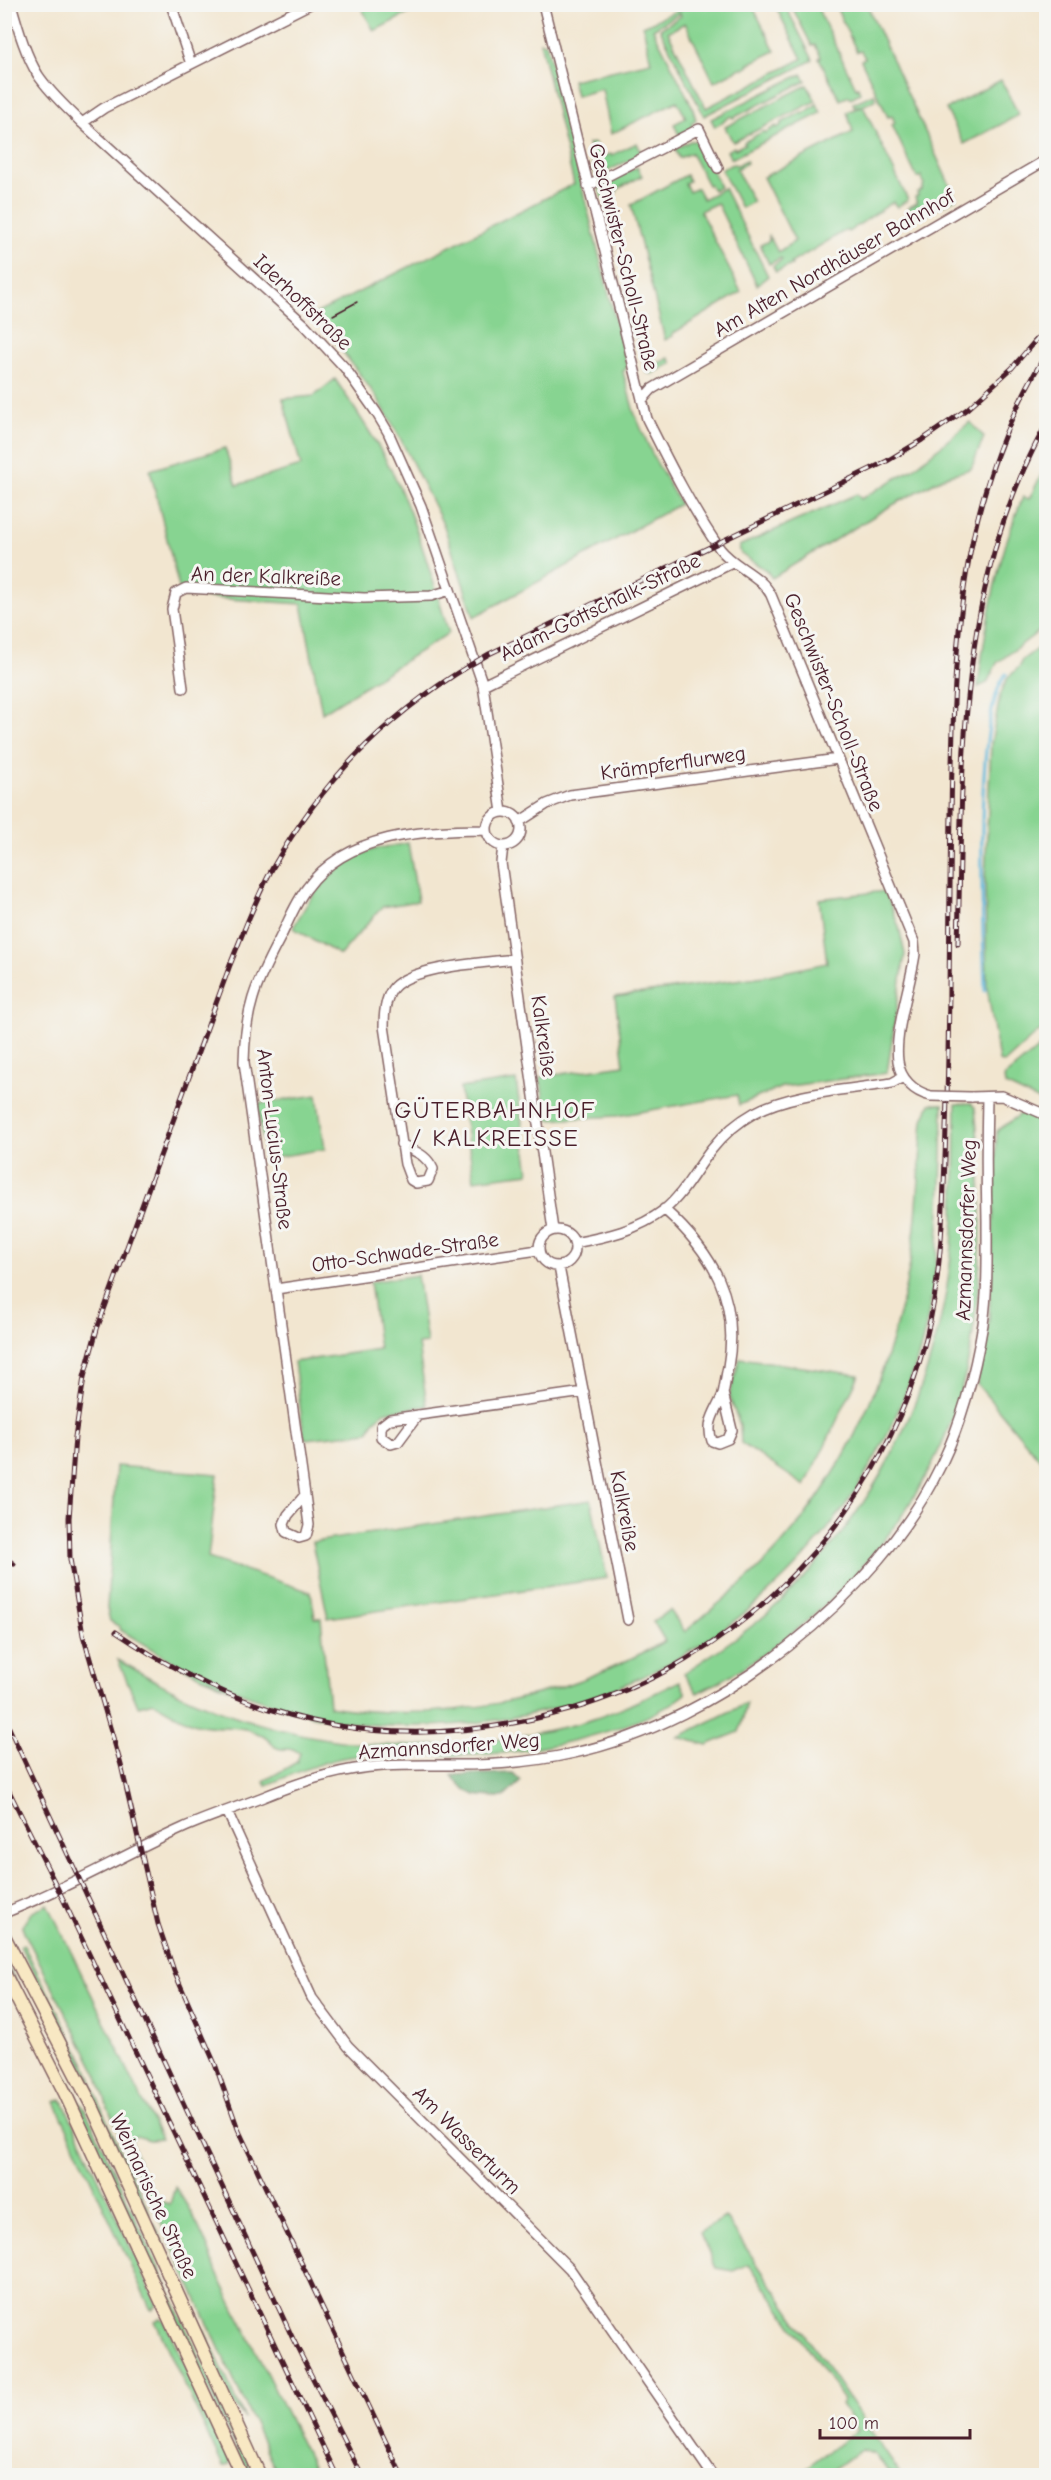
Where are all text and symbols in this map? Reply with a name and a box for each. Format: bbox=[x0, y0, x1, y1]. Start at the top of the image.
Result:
street label: Geschwister-Scholl-Straße bbox=[584, 141, 664, 373]
street label: Am Alten Nordhäuser Bahnhof bbox=[709, 184, 960, 342]
street label: Iderhoffstraße bbox=[249, 249, 357, 355]
street label: Adam-Gottschalk-Straße bbox=[496, 548, 704, 666]
street label: An der Kalkreiße bbox=[191, 561, 341, 591]
street label: Geschwister-Scholl-Straße bbox=[779, 589, 889, 815]
street label: Krämpferflurweg bbox=[599, 741, 747, 785]
street label: Kalkreiße bbox=[526, 994, 562, 1078]
street label: Anton-Lucius-Straße bbox=[252, 1047, 298, 1231]
district label: GÜTERBAHNHOF / KALKREISSE bbox=[394, 1096, 596, 1152]
street label: Azmannsdorfer Weg bbox=[951, 1139, 981, 1321]
street label: Otto-Schwade-Straße bbox=[310, 1227, 500, 1277]
street label: Kalkreiße bbox=[605, 1468, 645, 1554]
street label: Azmannsdorfer Weg bbox=[357, 1728, 541, 1764]
street label: Am Wasserturm bbox=[408, 2081, 526, 2199]
street label: Weimarische Straße bbox=[105, 2110, 203, 2282]
scale bar bbox=[820, 2402, 970, 2440]
text: 100 m bbox=[829, 2413, 879, 2434]

